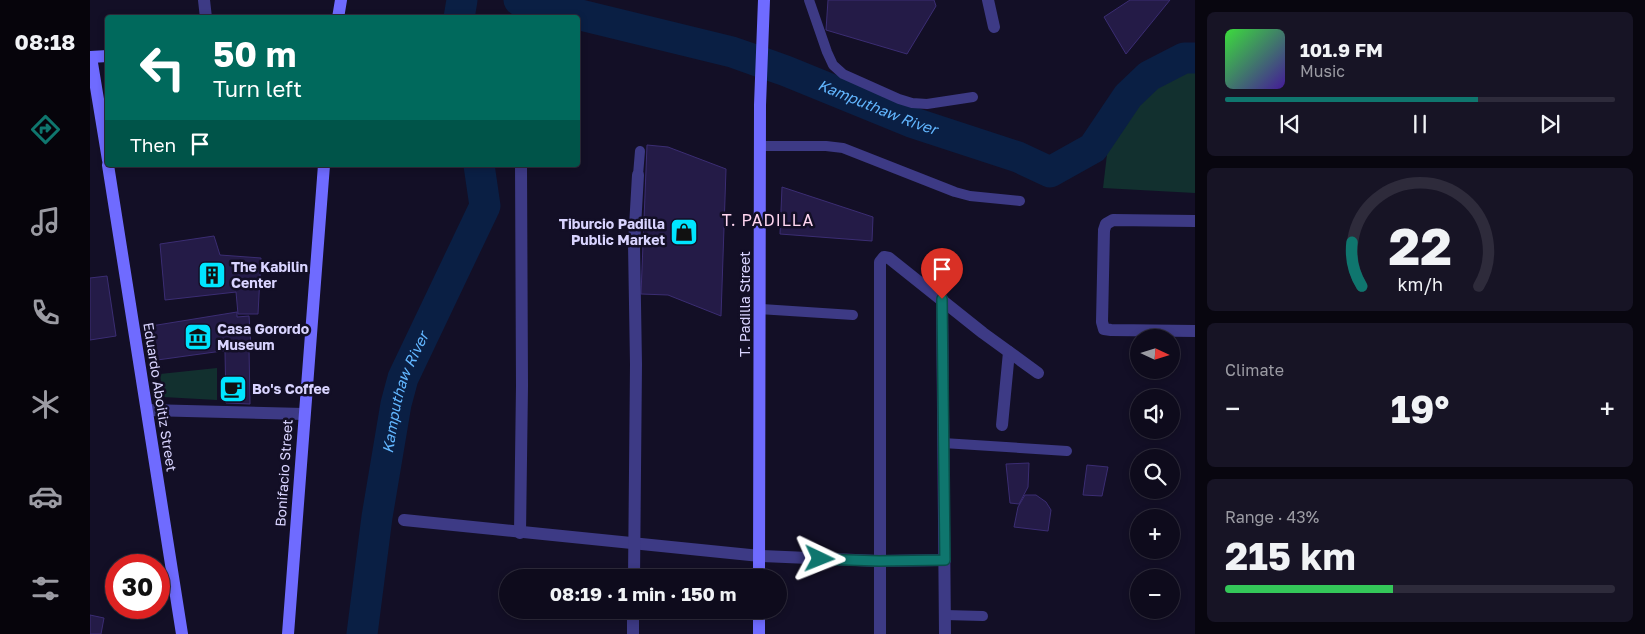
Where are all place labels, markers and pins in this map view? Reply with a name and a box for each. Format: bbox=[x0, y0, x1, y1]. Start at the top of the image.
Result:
place label: Tiburcio Padilla Public Market bbox=[559, 215, 665, 248]
shop icon: Tiburcio Padilla Public Market bbox=[669, 217, 699, 247]
pin bbox=[921, 248, 963, 299]
place label: The Kabilin Center bbox=[231, 258, 308, 291]
building icon: The Kabilin Center bbox=[197, 260, 227, 290]
place label: Casa Gorordo Museum bbox=[217, 320, 309, 353]
museum icon: Casa Gorordo Museum bbox=[183, 322, 213, 352]
cafe icon: Bo's Coffee bbox=[218, 374, 248, 404]
place label: Bo's Coffee bbox=[252, 380, 330, 397]

